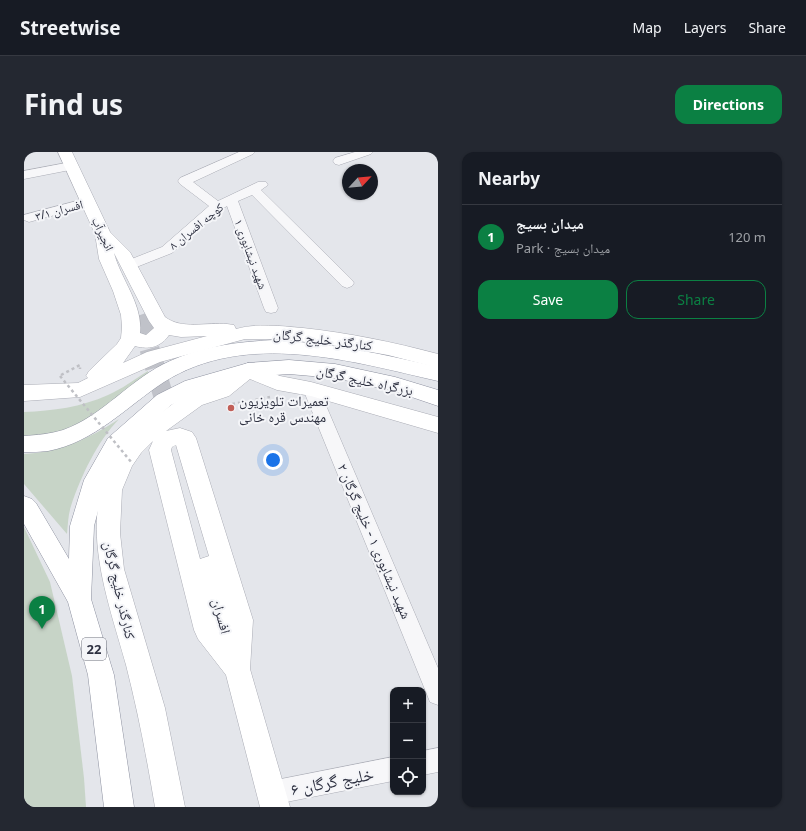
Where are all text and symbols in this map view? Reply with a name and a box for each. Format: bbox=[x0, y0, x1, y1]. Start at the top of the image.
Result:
text: Streetwise bbox=[20, 15, 121, 41]
text: Map bbox=[633, 18, 662, 37]
text: Layers bbox=[684, 18, 726, 37]
text: Share bbox=[748, 18, 786, 37]
text: Find us bbox=[24, 85, 123, 123]
button: Directions bbox=[675, 85, 782, 124]
north arrow bbox=[342, 164, 378, 200]
text: Nearby bbox=[478, 167, 540, 190]
street label: افسران ۳/۱ bbox=[33, 195, 85, 225]
street label: کوچه افسران ۸ bbox=[165, 199, 227, 253]
text: میدان بسیج bbox=[516, 213, 584, 233]
street label: انجیرآب bbox=[88, 214, 118, 254]
street label: شهید نیشابوری ۱ bbox=[230, 216, 272, 292]
text: 1 bbox=[487, 228, 495, 246]
text: 120 m bbox=[728, 228, 766, 246]
text: Park · میدان بسیج bbox=[516, 239, 610, 257]
button: Save bbox=[478, 280, 618, 319]
button: Share bbox=[626, 280, 766, 319]
street label: کنارگذر خلیج گرگان bbox=[272, 323, 374, 356]
street label: بزرگراه خلیج گرگان bbox=[315, 360, 415, 401]
place label: تعمیرات تلویزیون مهندس قره خانی bbox=[239, 391, 329, 426]
marker: تعمیرات تلویزیون مهندس قره خانی bbox=[226, 403, 236, 413]
your location bbox=[263, 450, 283, 470]
street label: شهید نیشابوری ۱ - خلیج گرگان ۲ bbox=[333, 460, 416, 622]
street label: کنارگذر خلیج گرگان bbox=[99, 539, 141, 641]
pin: 1 bbox=[29, 596, 55, 629]
street label: افسران bbox=[208, 596, 236, 636]
road number: 22 bbox=[82, 638, 106, 660]
map controls bbox=[390, 687, 426, 795]
button: + bbox=[390, 687, 426, 723]
button: − bbox=[390, 723, 426, 759]
button: locate bbox=[390, 759, 426, 795]
street label: خلیج گرگان ۶ bbox=[289, 762, 376, 801]

